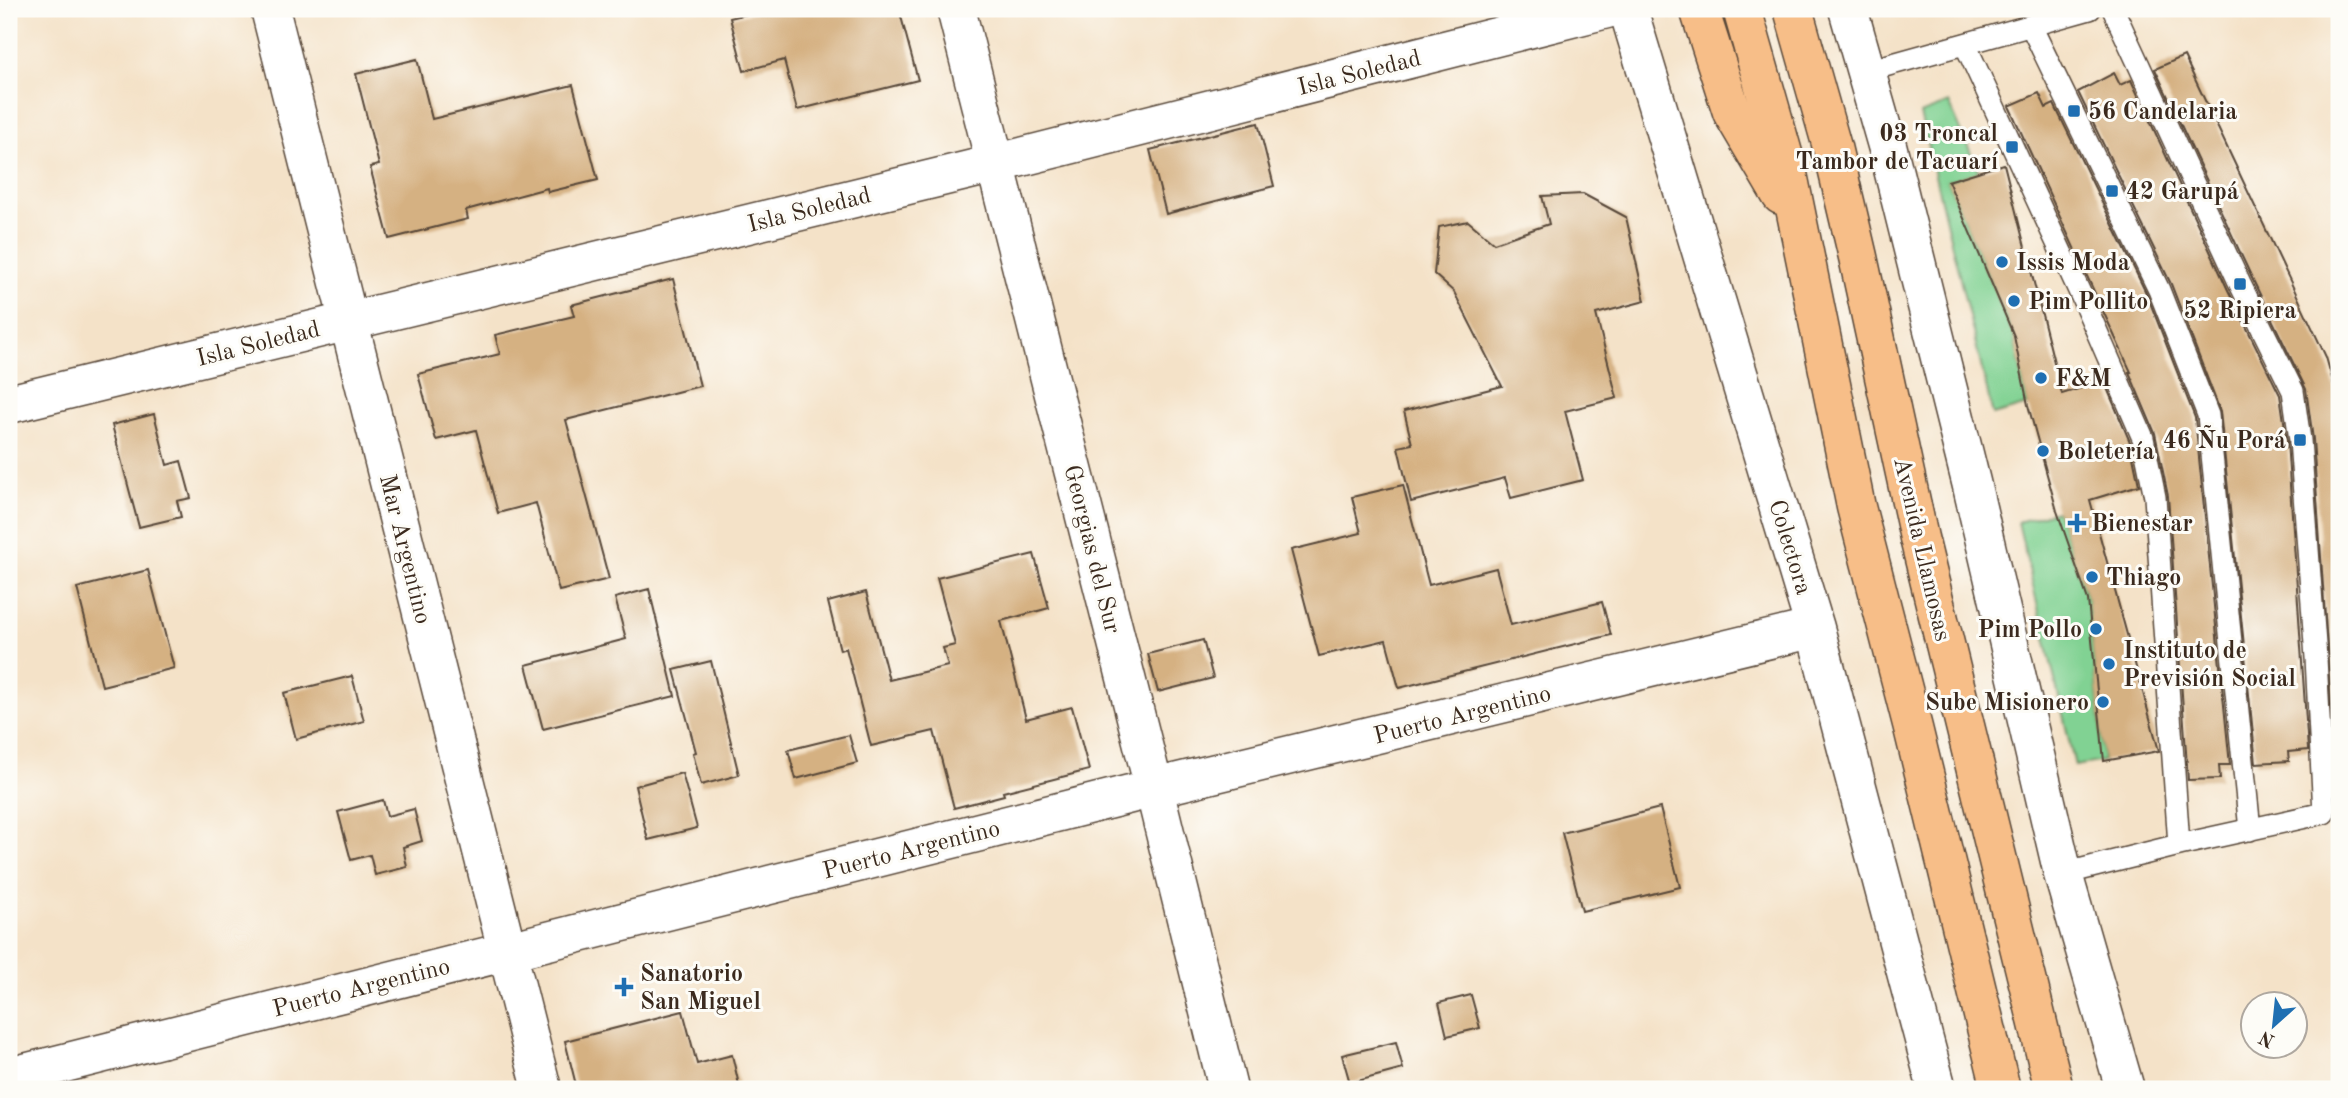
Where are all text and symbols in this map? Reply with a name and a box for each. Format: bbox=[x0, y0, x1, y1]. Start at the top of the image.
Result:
street label: Isla Soledad bbox=[1295, 47, 1424, 101]
place label: 56 Candelaria bbox=[2088, 100, 2237, 125]
marker: 56 Candelaria bbox=[2066, 103, 2082, 119]
place label: 03 Troncal Tambor de Tacuarí bbox=[1796, 123, 1998, 175]
marker: 03 Troncal Tambor de Tacuarí bbox=[2004, 139, 2020, 155]
place label: 42 Garupá bbox=[2126, 181, 2239, 205]
marker: 42 Garupá bbox=[2104, 183, 2120, 199]
street label: Isla Soledad bbox=[745, 184, 874, 238]
place label: Issis Moda bbox=[2016, 252, 2130, 276]
marker: Issis Moda bbox=[1994, 254, 2010, 270]
marker: 52 Ripiera bbox=[2232, 276, 2248, 292]
place label: Pim Pollito bbox=[2028, 291, 2148, 315]
marker: Pim Pollito bbox=[2006, 293, 2022, 309]
place label: 52 Ripiera bbox=[2183, 299, 2297, 324]
street label: Isla Soledad bbox=[194, 318, 323, 372]
place label: F&M bbox=[2055, 368, 2111, 392]
marker: F&M bbox=[2033, 370, 2049, 386]
place label: 46 Ñu Porá bbox=[2163, 425, 2286, 454]
marker: 46 Ñu Porá bbox=[2292, 432, 2308, 448]
place label: Boletería bbox=[2057, 441, 2155, 465]
marker: Boletería bbox=[2035, 443, 2051, 459]
street label: Avenida Llamosas bbox=[1888, 455, 1954, 644]
street label: Georgias del Sur bbox=[1059, 463, 1124, 636]
street label: Mar Argentino bbox=[374, 472, 434, 627]
street label: Colectora bbox=[1763, 497, 1815, 598]
place label: Bienestar bbox=[2091, 513, 2193, 537]
marker: Bienestar bbox=[2069, 515, 2085, 531]
place label: Thiago bbox=[2106, 567, 2181, 591]
marker: Thiago bbox=[2084, 569, 2100, 585]
place label: Pim Pollo bbox=[1978, 619, 2082, 643]
marker: Pim Pollo bbox=[2088, 621, 2104, 637]
place label: Instituto de Previsión Social bbox=[2123, 640, 2296, 692]
marker: Instituto de Previsión Social bbox=[2101, 656, 2117, 672]
street label: Puerto Argentino bbox=[1371, 682, 1554, 750]
place label: Sube Misionero bbox=[1925, 692, 2089, 716]
marker: Sube Misionero bbox=[2095, 694, 2111, 710]
street label: Puerto Argentino bbox=[820, 817, 1003, 885]
street label: Puerto Argentino bbox=[270, 955, 453, 1023]
place label: Sanatorio San Miguel bbox=[640, 963, 761, 1015]
marker: Sanatorio San Miguel bbox=[614, 977, 634, 997]
north arrow bbox=[2240, 990, 2310, 1060]
text: N bbox=[2256, 1026, 2278, 1050]

